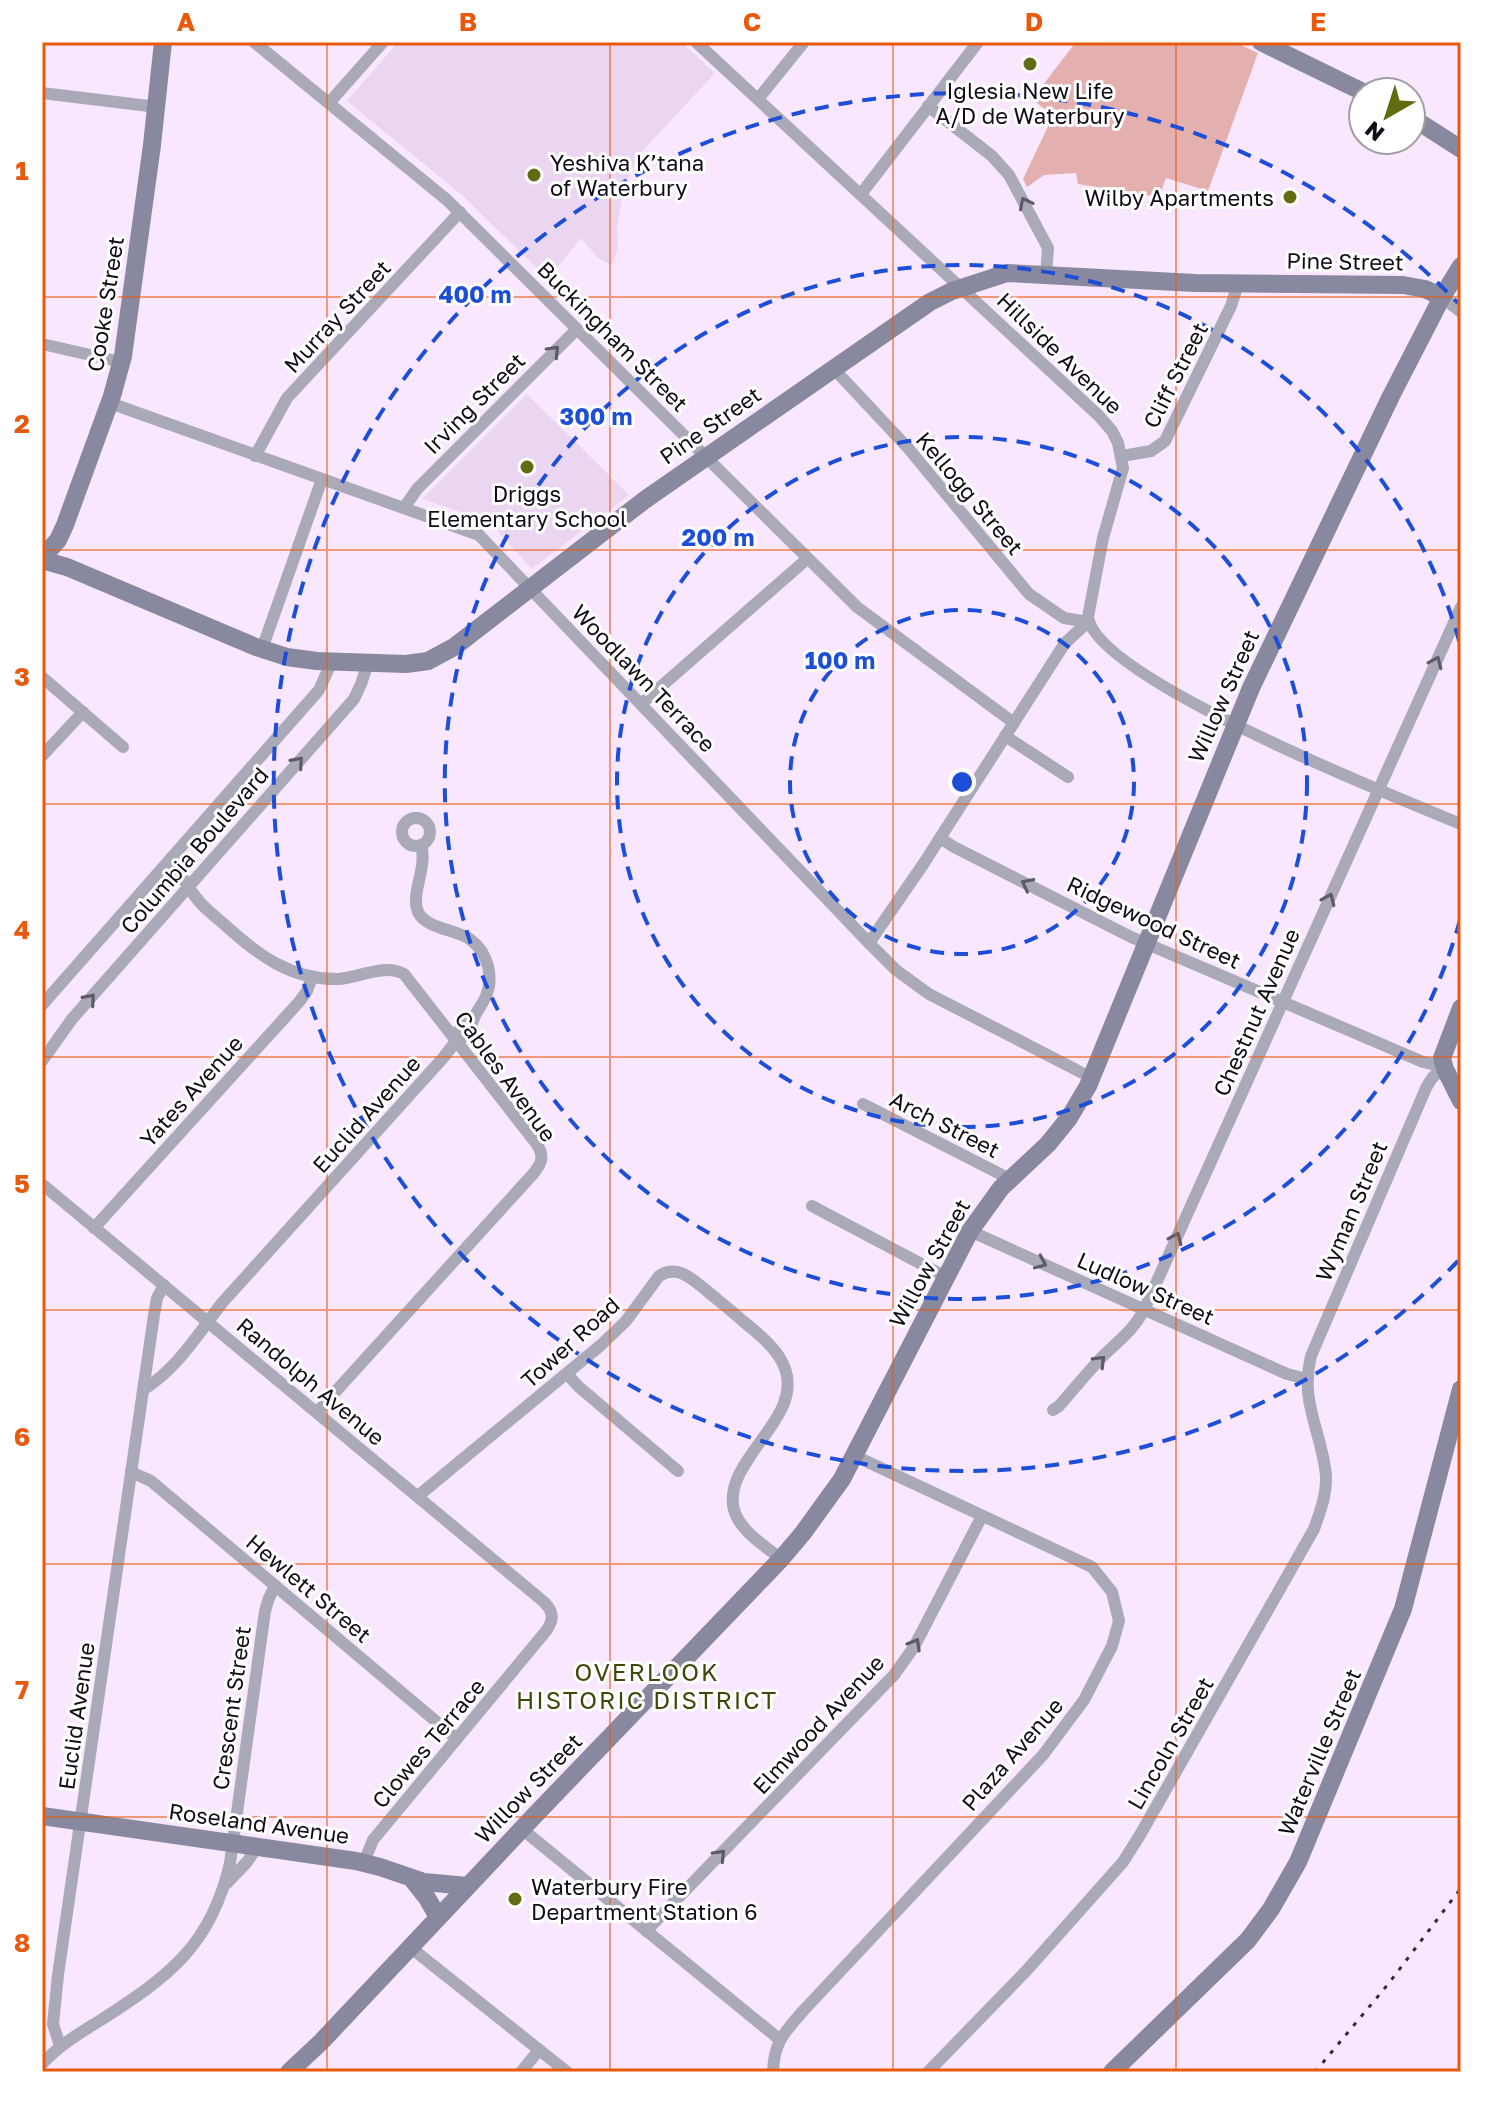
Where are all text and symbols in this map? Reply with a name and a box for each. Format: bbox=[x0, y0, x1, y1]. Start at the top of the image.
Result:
text: A bbox=[177, 6, 196, 37]
text: B bbox=[459, 6, 477, 37]
text: C bbox=[743, 6, 761, 37]
text: D bbox=[1025, 6, 1043, 37]
text: E bbox=[1310, 6, 1326, 37]
marker: Iglesia New Life A/D de Waterbury bbox=[1021, 55, 1039, 73]
north arrow bbox=[1347, 76, 1427, 156]
place label: Iglesia New Life A/D de Waterbury bbox=[936, 77, 1124, 129]
text: N bbox=[1359, 116, 1389, 148]
place label: Yeshiva K’tana of Waterbury bbox=[550, 149, 704, 201]
text: 1 bbox=[15, 155, 29, 186]
marker: Yeshiva K’tana of Waterbury bbox=[525, 166, 543, 184]
place label: Wilby Apartments bbox=[1085, 184, 1274, 211]
marker: Wilby Apartments bbox=[1281, 188, 1299, 206]
one-way arrow bbox=[1020, 197, 1035, 212]
street label: Cooke Street bbox=[81, 234, 129, 374]
street label: Pine Street bbox=[1286, 246, 1404, 276]
street label: Murray Street bbox=[278, 254, 396, 378]
street label: Buckingham Street bbox=[532, 255, 694, 417]
text: 400 m bbox=[438, 279, 512, 308]
street label: Hillside Avenue bbox=[992, 286, 1128, 420]
street label: Cliff Street bbox=[1137, 318, 1213, 432]
one-way arrow bbox=[545, 346, 560, 360]
street label: Irving Street bbox=[418, 347, 530, 459]
street label: Pine Street bbox=[654, 380, 766, 470]
text: 300 m bbox=[560, 401, 632, 430]
text: 2 bbox=[14, 408, 30, 439]
street label: Kellogg Street bbox=[911, 426, 1029, 560]
marker: Driggs Elementary School bbox=[518, 458, 536, 476]
place label: Driggs Elementary School bbox=[427, 480, 627, 532]
text: 200 m bbox=[682, 522, 754, 551]
street label: Woodlawn Terrace bbox=[567, 599, 721, 757]
street label: Willow Street bbox=[1182, 626, 1264, 766]
text: 100 m bbox=[805, 645, 875, 674]
one-way arrow bbox=[1426, 656, 1442, 671]
text: 3 bbox=[14, 661, 30, 692]
one-way arrow bbox=[288, 756, 303, 771]
street label: Columbia Boulevard bbox=[114, 761, 274, 939]
centre of rings bbox=[948, 768, 976, 796]
street label: Ridgewood Street bbox=[1063, 870, 1245, 974]
one-way arrow bbox=[1021, 879, 1036, 894]
one-way arrow bbox=[1319, 893, 1335, 908]
text: 4 bbox=[14, 914, 30, 945]
street label: Chestnut Avenue bbox=[1207, 924, 1305, 1100]
one-way arrow bbox=[80, 994, 94, 1009]
street label: Cables Avenue bbox=[449, 1005, 563, 1147]
street label: Yates Avenue bbox=[134, 1030, 248, 1152]
street label: Euclid Avenue bbox=[306, 1050, 426, 1178]
street label: Arch Street bbox=[886, 1085, 1004, 1163]
street label: Wyman Street bbox=[1309, 1137, 1393, 1285]
text: 5 bbox=[14, 1168, 30, 1199]
street label: Willow Street bbox=[883, 1194, 975, 1332]
one-way arrow bbox=[1166, 1232, 1182, 1247]
street label: Ludlow Street bbox=[1073, 1246, 1219, 1330]
one-way arrow bbox=[1033, 1253, 1048, 1269]
street label: Tower Road bbox=[515, 1291, 625, 1393]
street label: Randolph Avenue bbox=[232, 1311, 390, 1451]
one-way arrow bbox=[1091, 1356, 1105, 1370]
text: 6 bbox=[14, 1421, 30, 1452]
street label: Hewlett Street bbox=[241, 1528, 377, 1648]
street label: Crescent Street bbox=[206, 1624, 256, 1792]
one-way arrow bbox=[905, 1638, 921, 1653]
street label: Euclid Avenue bbox=[52, 1641, 100, 1791]
street label: Elmwood Avenue bbox=[747, 1649, 889, 1799]
district label: OVERLOOK HISTORIC DISTRICT bbox=[516, 1657, 778, 1714]
street label: Waterville Street bbox=[1272, 1664, 1366, 1840]
street label: Lincoln Street bbox=[1121, 1672, 1219, 1814]
street label: Clowes Terrace bbox=[366, 1673, 490, 1813]
text: 7 bbox=[15, 1674, 29, 1705]
street label: Plaza Avenue bbox=[956, 1692, 1068, 1816]
street label: Willow Street bbox=[469, 1727, 587, 1849]
street label: Roseland Avenue bbox=[167, 1797, 351, 1849]
one-way arrow bbox=[711, 1850, 725, 1864]
place label: Waterbury Fire Department Station 6 bbox=[531, 1873, 758, 1925]
marker: Waterbury Fire Department Station 6 bbox=[506, 1890, 524, 1908]
text: 8 bbox=[14, 1927, 30, 1958]

